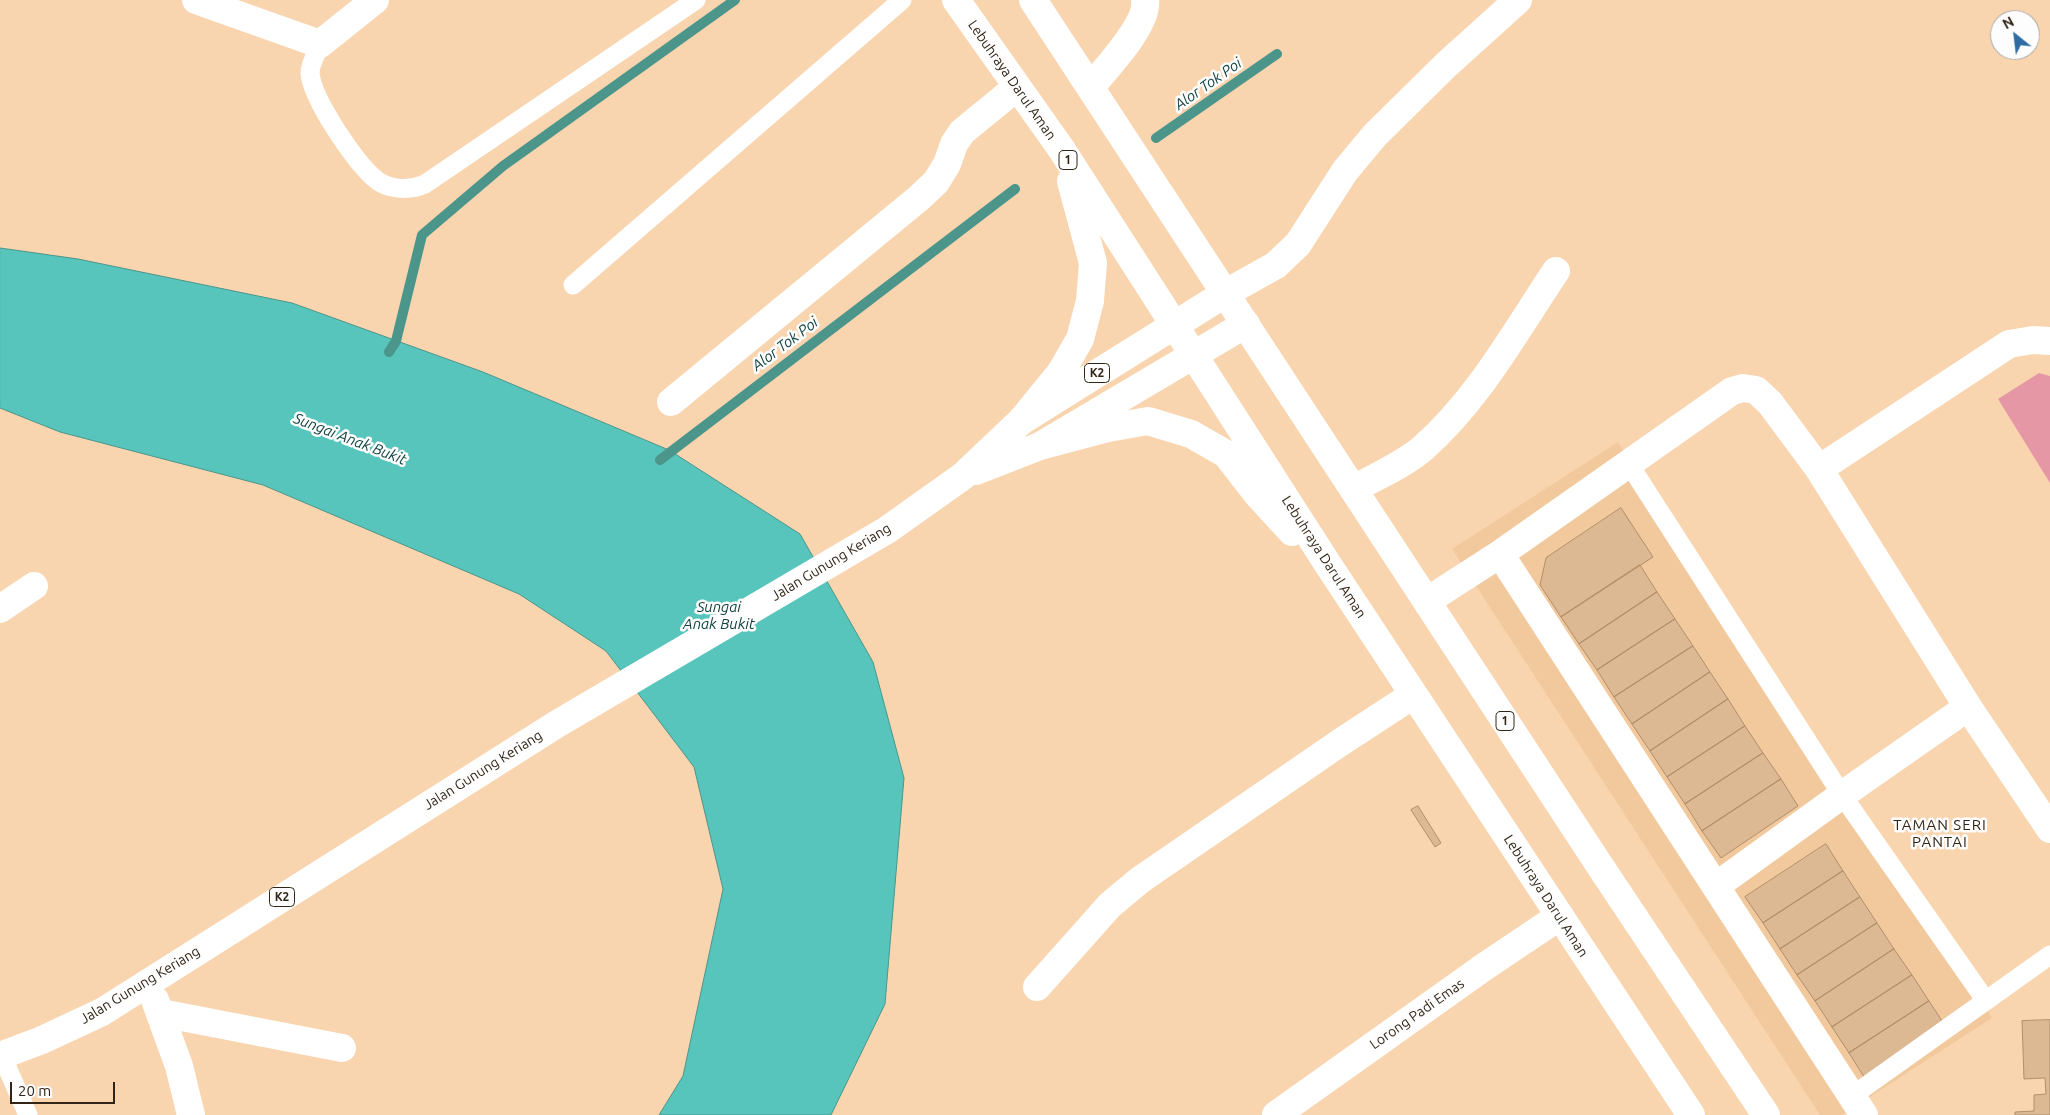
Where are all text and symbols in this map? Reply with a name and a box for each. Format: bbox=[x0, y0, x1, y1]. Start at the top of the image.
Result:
north arrow bbox=[1990, 10, 2040, 60]
text: N bbox=[2000, 13, 2017, 32]
street label: Lebuhraya Darul Aman bbox=[964, 17, 1060, 143]
water label: Alor Tok Poi bbox=[1171, 54, 1245, 114]
road number: 1 bbox=[1059, 150, 1077, 170]
water label: Alor Tok Poi bbox=[748, 313, 822, 375]
road number: K2 bbox=[1084, 363, 1110, 382]
water label: Sungai Anak Bukit bbox=[291, 409, 409, 469]
street label: Lebuhraya Darul Aman bbox=[1278, 493, 1370, 621]
street label: Jalan Gunung Keriang bbox=[768, 520, 894, 604]
water label: Sungai Anak Bukit bbox=[683, 598, 755, 633]
road number: 1 bbox=[1496, 711, 1514, 730]
street label: Jalan Gunung Keriang bbox=[421, 727, 545, 813]
district label: TAMAN SERI PANTAI bbox=[1892, 816, 1988, 851]
street label: Lebuhraya Darul Aman bbox=[1500, 832, 1592, 960]
road number: K2 bbox=[270, 888, 294, 906]
street label: Jalan Gunung Keriang bbox=[77, 943, 203, 1027]
street label: Lorong Padi Emas bbox=[1367, 975, 1467, 1053]
scale bar bbox=[12, 1072, 118, 1104]
text: 20 m bbox=[18, 1082, 51, 1099]

